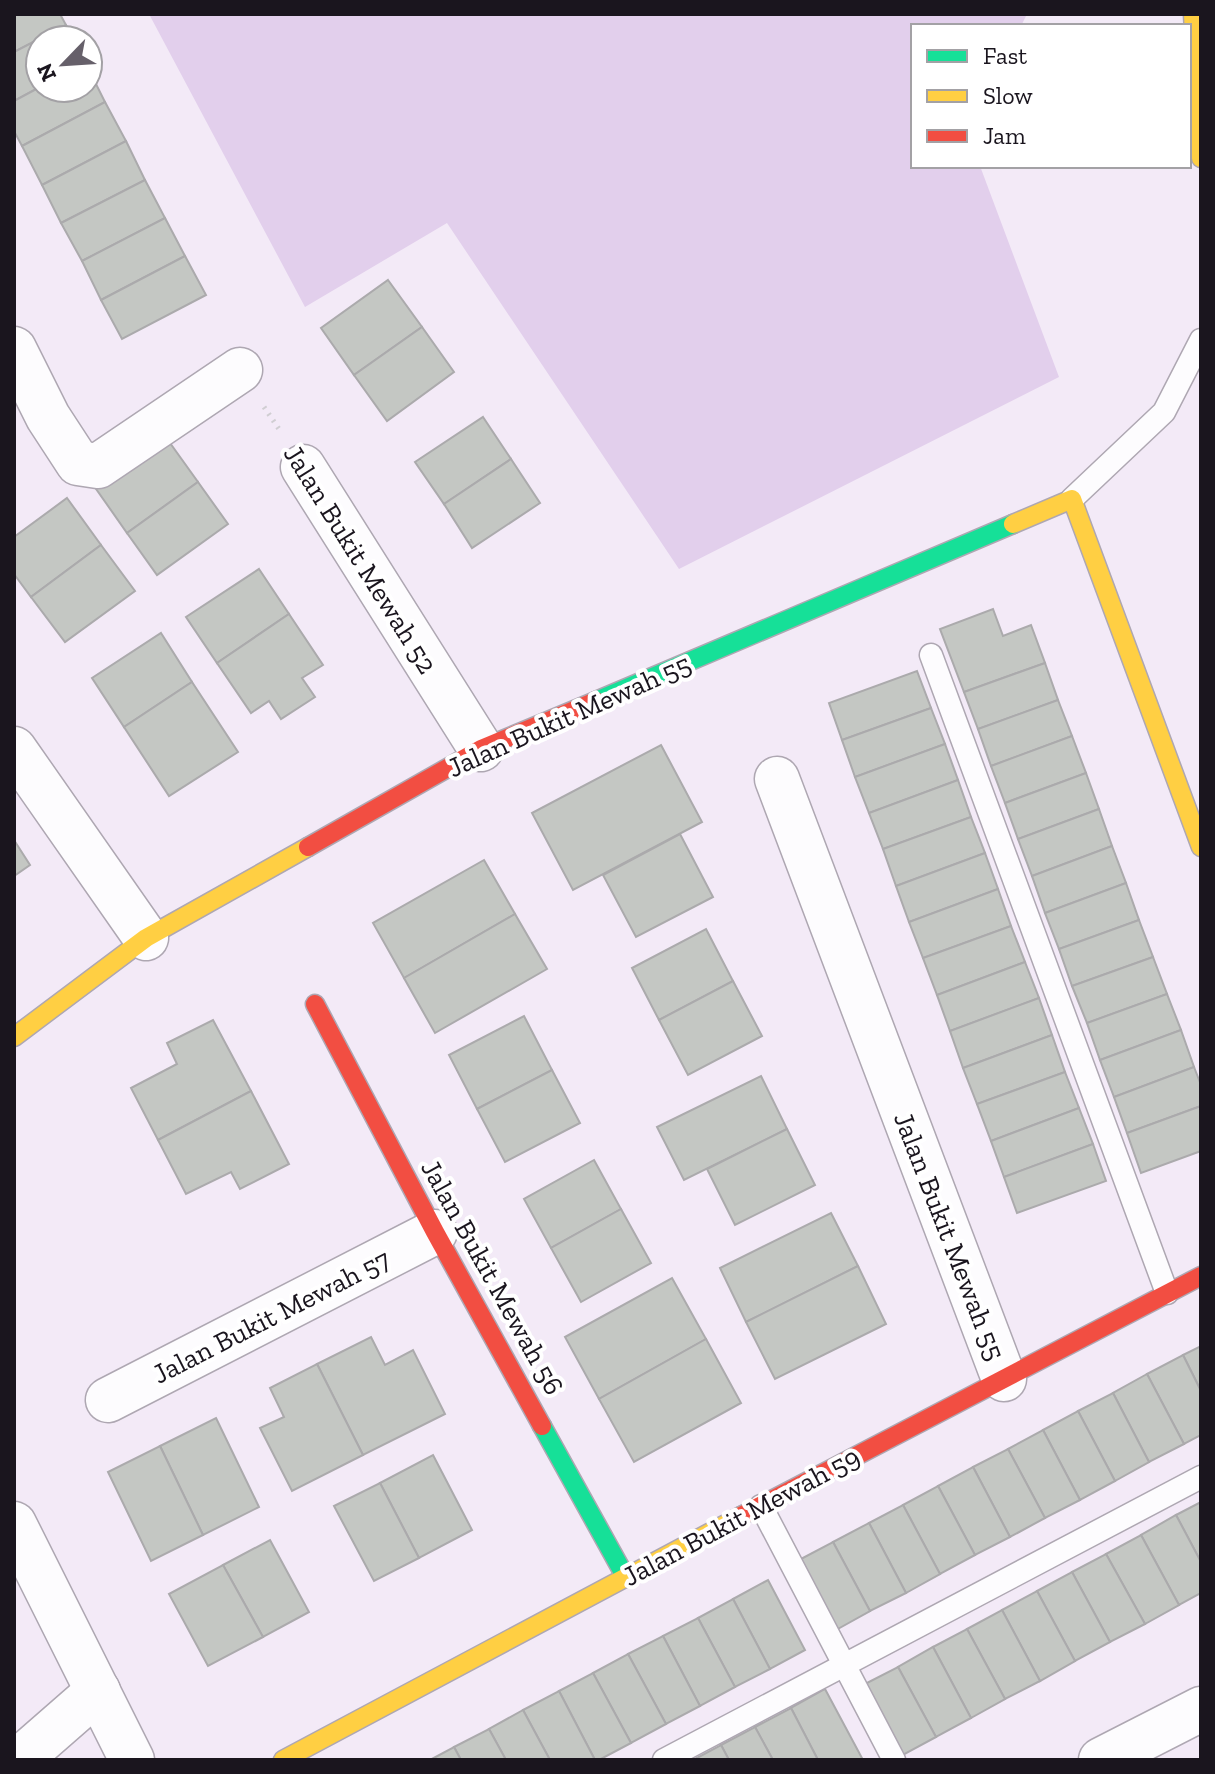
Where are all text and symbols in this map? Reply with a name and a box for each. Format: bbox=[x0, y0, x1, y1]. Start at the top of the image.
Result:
north arrow bbox=[24, 24, 104, 104]
legend bbox=[911, 24, 1191, 168]
text: Fast bbox=[983, 41, 1027, 70]
text: N bbox=[30, 59, 62, 86]
text: Slow bbox=[983, 81, 1033, 110]
text: Jam bbox=[983, 121, 1026, 150]
street label: Jalan Bukit Mewah 52 bbox=[277, 439, 444, 680]
street label: Jalan Bukit Mewah 55 bbox=[442, 647, 696, 784]
street label: Jalan Bukit Mewah 55 bbox=[887, 1107, 1012, 1365]
street label: Jalan Bukit Mewah 56 bbox=[414, 1154, 571, 1401]
street label: Jalan Bukit Mewah 57 bbox=[147, 1242, 395, 1391]
street label: Jalan Bukit Mewah 59 bbox=[617, 1440, 865, 1593]

